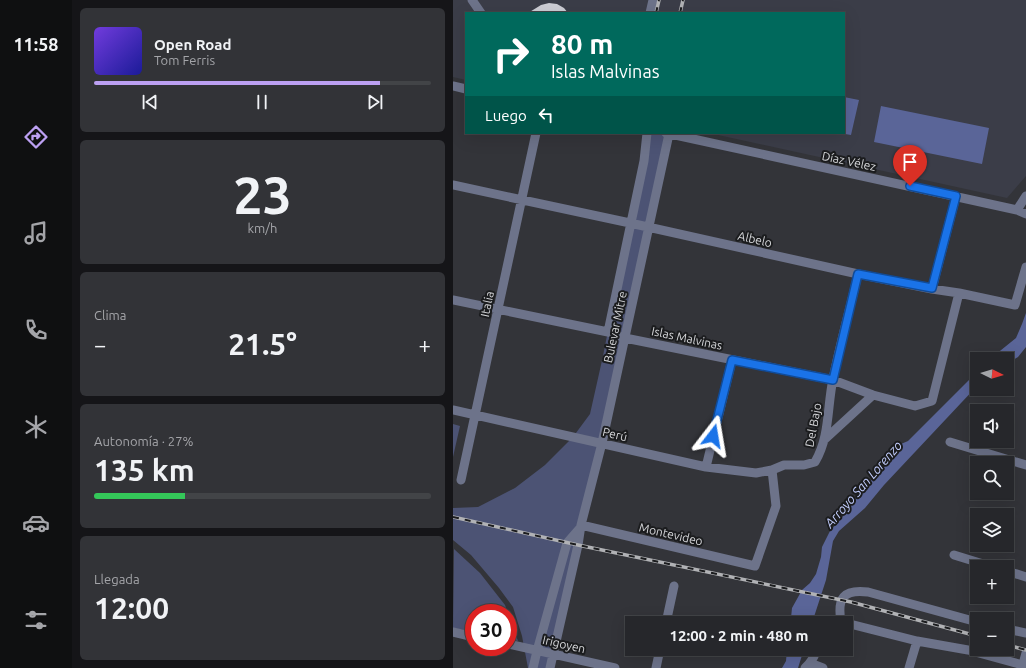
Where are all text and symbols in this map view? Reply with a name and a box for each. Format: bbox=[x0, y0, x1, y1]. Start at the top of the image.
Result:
icon: right bbox=[485, 28, 537, 80]
text: 80 m bbox=[551, 28, 613, 59]
text: 11:58 bbox=[13, 34, 59, 54]
text: Open Road bbox=[154, 36, 231, 53]
text: Tom Ferris bbox=[154, 53, 215, 67]
text: Islas Malvinas bbox=[551, 61, 659, 81]
icon: previous bbox=[139, 91, 161, 113]
icon: pause bbox=[251, 91, 273, 113]
icon: next bbox=[364, 91, 386, 113]
icon: left bbox=[535, 104, 557, 126]
text: Luego bbox=[485, 107, 527, 124]
icon: directions bbox=[22, 123, 50, 151]
pin bbox=[893, 145, 927, 186]
street label: Díaz Vélez bbox=[821, 149, 878, 173]
icon: arrive bbox=[899, 151, 921, 173]
text: 23 bbox=[233, 166, 292, 224]
icon: music bbox=[22, 219, 50, 247]
text: km/h bbox=[247, 221, 278, 235]
street label: Albelo bbox=[737, 229, 773, 249]
street label: Italia bbox=[478, 290, 496, 318]
street label: Bulevar Mitre bbox=[601, 290, 629, 364]
text: Clima bbox=[94, 308, 126, 322]
icon: phone bbox=[22, 316, 50, 344]
street label: Islas Malvinas bbox=[650, 324, 724, 352]
text: 21.5° bbox=[228, 327, 297, 361]
text: − bbox=[94, 332, 106, 357]
text: + bbox=[419, 332, 431, 357]
north arrow bbox=[970, 352, 1014, 396]
map controls bbox=[970, 352, 1014, 656]
street label: Del Bajo bbox=[802, 402, 824, 448]
button: sound bbox=[970, 404, 1014, 448]
icon: climate bbox=[22, 413, 50, 441]
position arrow bbox=[692, 415, 734, 457]
street label: Perú bbox=[601, 425, 629, 443]
text: Autonomía · 27% bbox=[94, 434, 193, 448]
water label: Arroyo San Lorenzo bbox=[821, 438, 904, 531]
text: 135 km bbox=[94, 453, 195, 487]
button: search bbox=[970, 456, 1014, 500]
button: layers bbox=[970, 508, 1014, 552]
icon: car bbox=[22, 509, 50, 537]
street label: Montevideo bbox=[638, 520, 704, 548]
button: + bbox=[970, 560, 1014, 604]
text: Llegada bbox=[94, 572, 140, 586]
text: 12:00 bbox=[94, 591, 169, 625]
speed limit sign: 30 bbox=[465, 604, 517, 656]
icon: filters bbox=[22, 606, 50, 634]
button: − bbox=[970, 612, 1014, 656]
text: 12:00 · 2 min · 480 m bbox=[670, 627, 808, 644]
street label: Irigoyen bbox=[541, 633, 587, 655]

